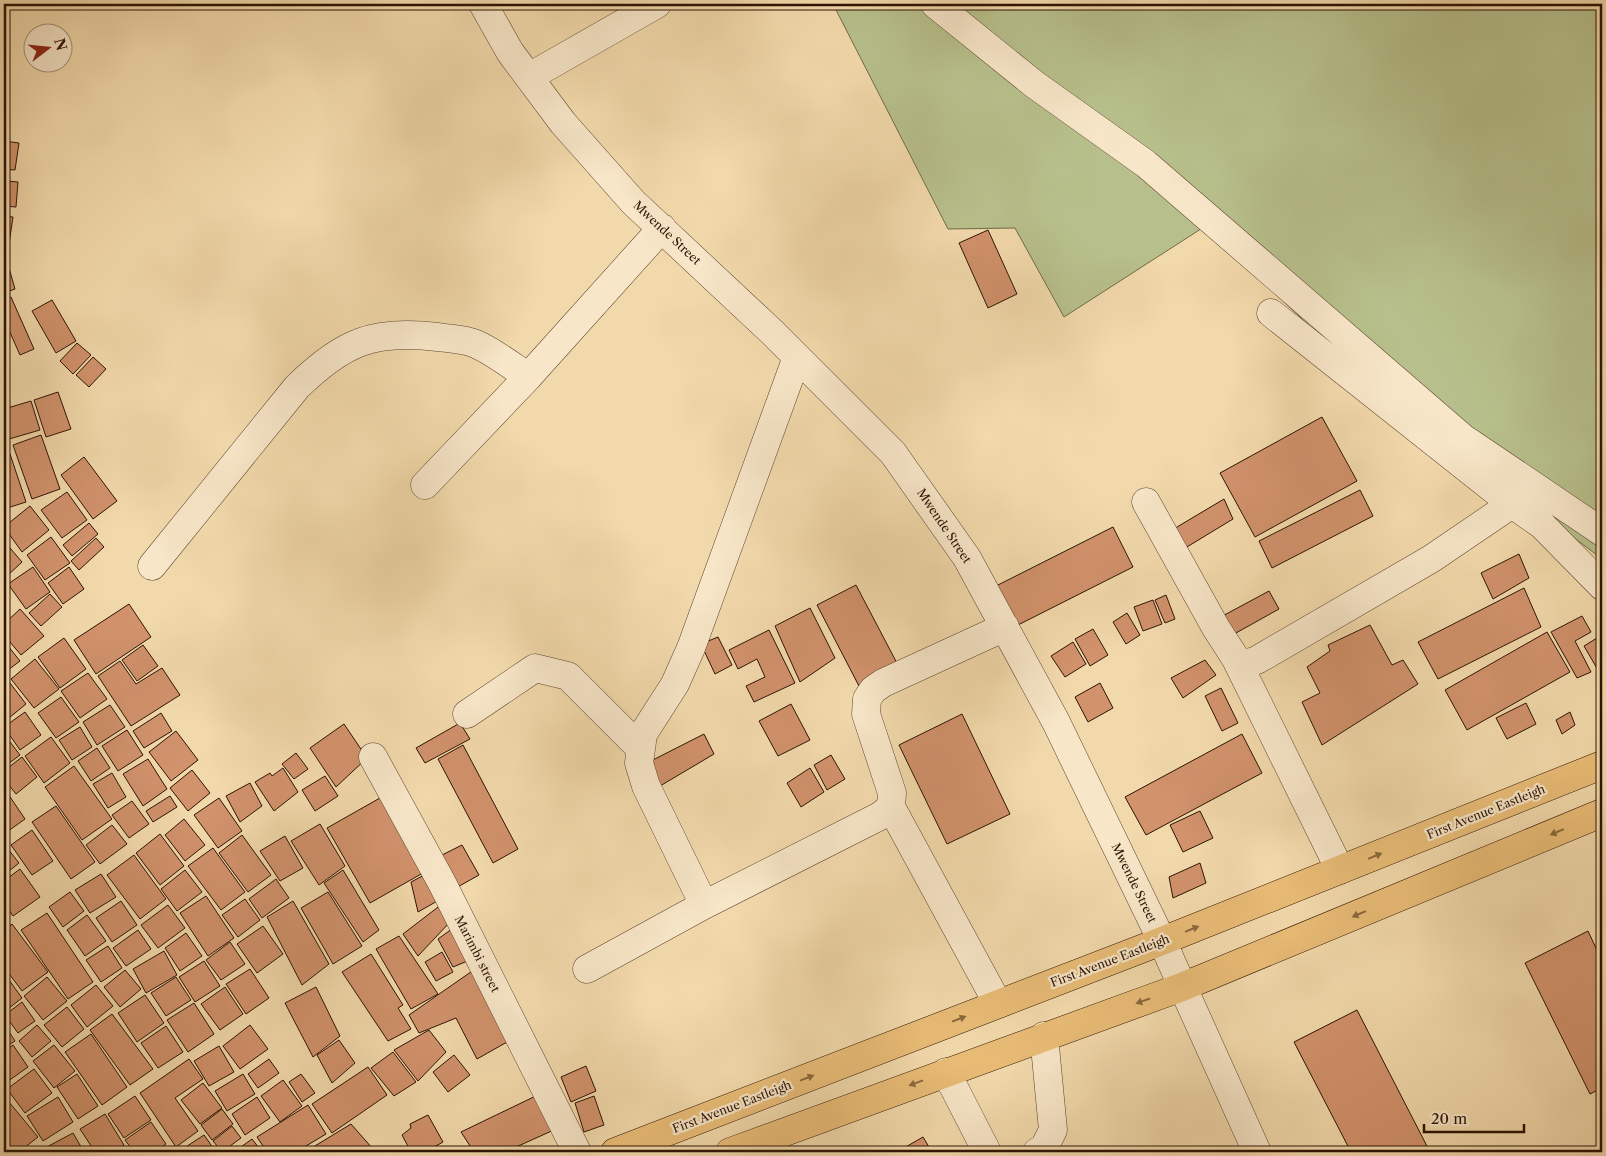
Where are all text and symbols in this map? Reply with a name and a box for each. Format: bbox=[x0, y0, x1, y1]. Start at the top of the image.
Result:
north arrow bbox=[22, 22, 72, 72]
text: N bbox=[50, 36, 71, 53]
street label: Mwende Street bbox=[630, 198, 705, 268]
street label: Mwende Street bbox=[914, 486, 975, 567]
street label: First Avenue Eastleigh bbox=[1424, 781, 1548, 842]
one-way arrow bbox=[1550, 828, 1564, 836]
street label: Mwende Street bbox=[1109, 840, 1161, 926]
one-way arrow bbox=[1368, 851, 1382, 859]
one-way arrow bbox=[1351, 910, 1366, 918]
street label: Marimbi street bbox=[452, 913, 504, 995]
one-way arrow bbox=[1185, 925, 1200, 933]
street label: First Avenue Eastleigh bbox=[1048, 931, 1172, 990]
one-way arrow bbox=[1135, 997, 1150, 1005]
one-way arrow bbox=[952, 1015, 966, 1023]
one-way arrow bbox=[800, 1074, 815, 1082]
street label: First Avenue Eastleigh bbox=[670, 1077, 794, 1136]
one-way arrow bbox=[909, 1080, 924, 1087]
scale bar bbox=[1424, 1101, 1524, 1133]
text: 20 m bbox=[1431, 1109, 1467, 1128]

